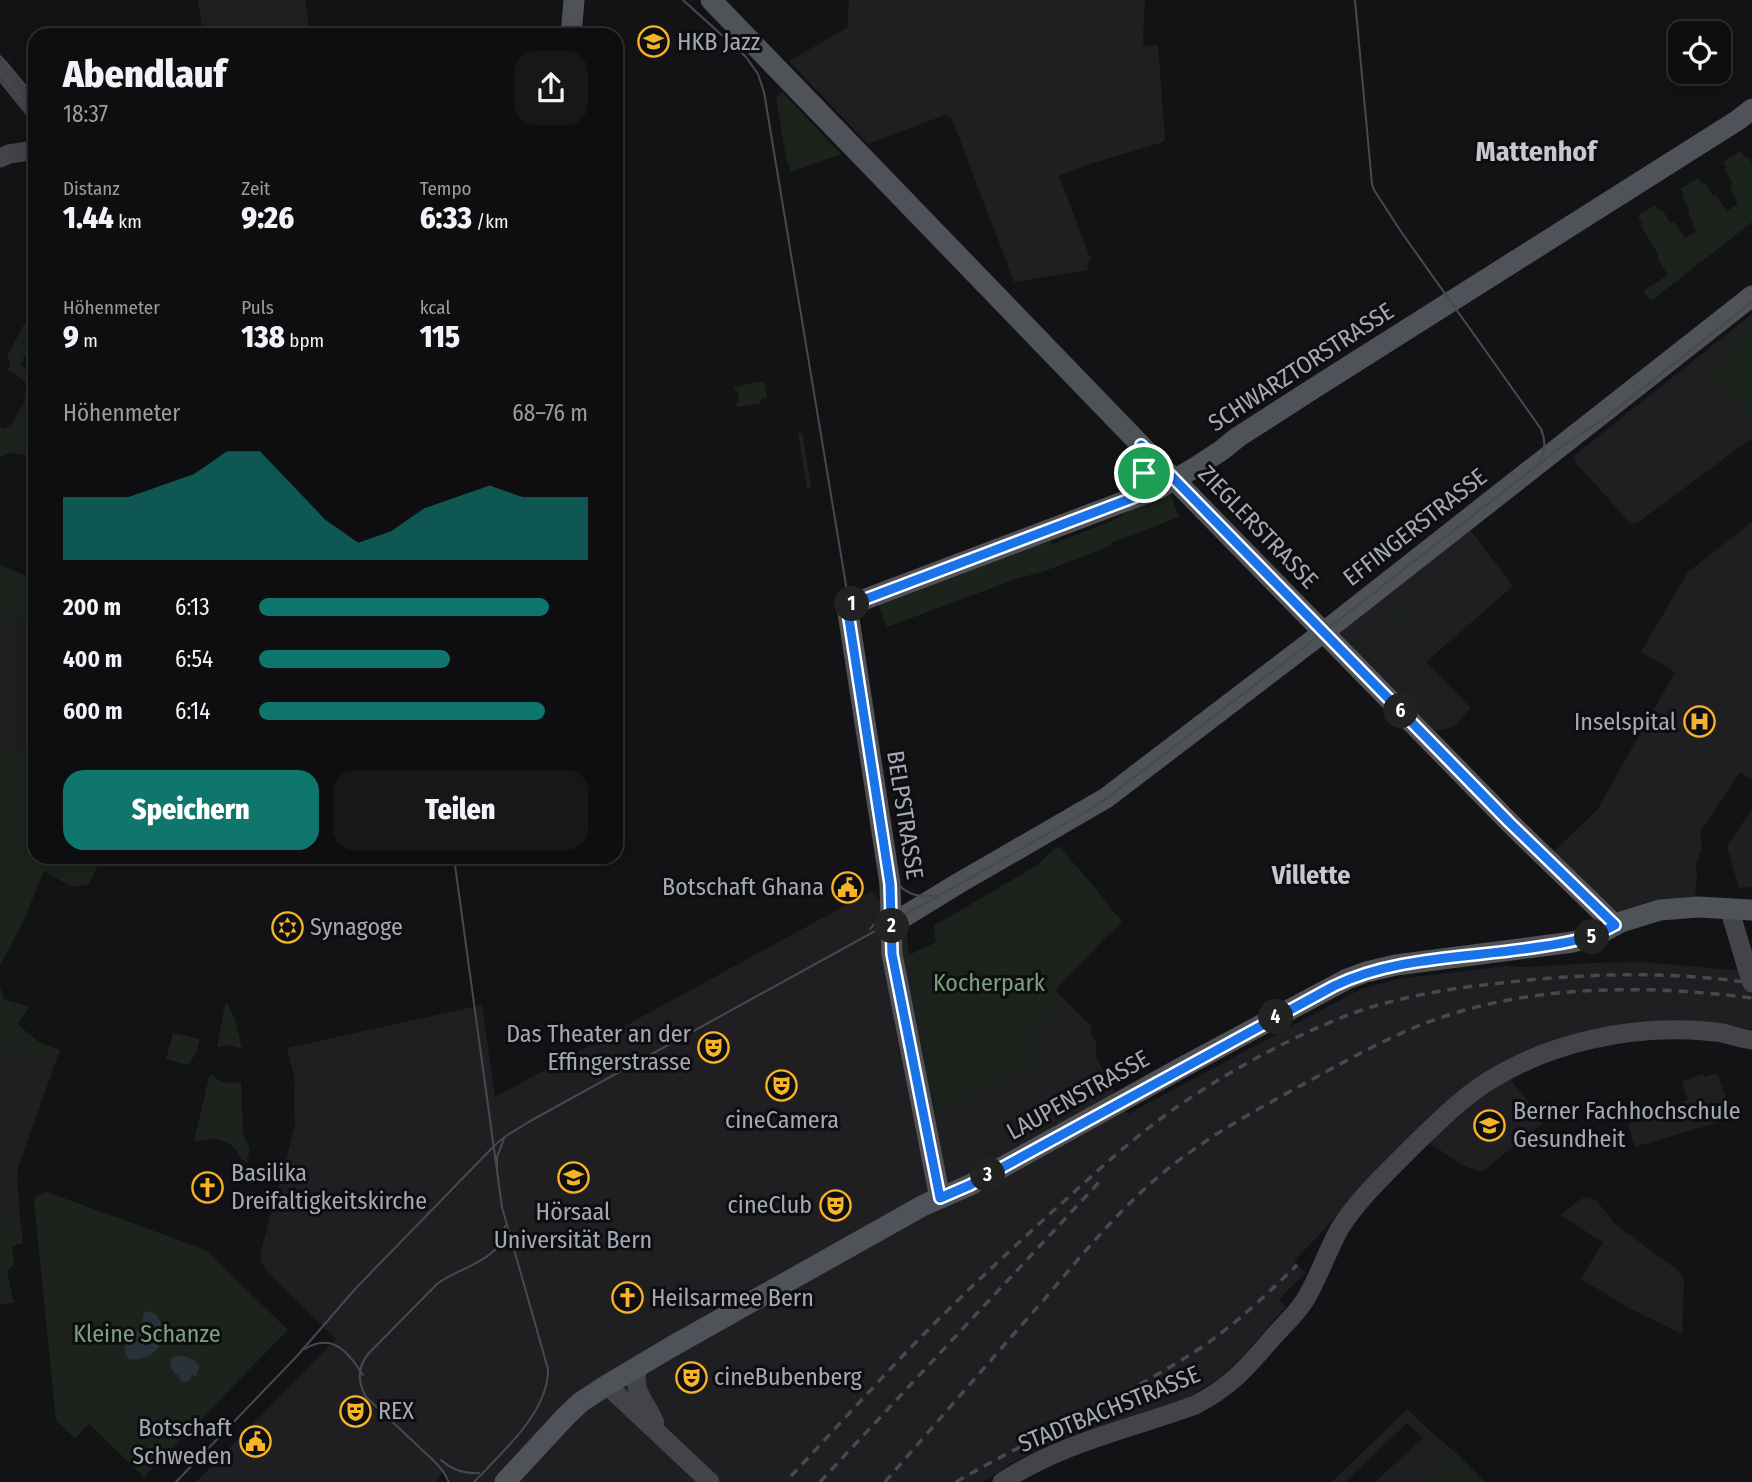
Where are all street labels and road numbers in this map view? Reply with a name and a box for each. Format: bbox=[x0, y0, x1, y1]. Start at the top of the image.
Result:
street label: SCHWARZTORSTRASSE bbox=[1203, 297, 1399, 437]
street label: ZIEGLERSTRASSE bbox=[1192, 460, 1324, 594]
street label: EFFINGERSTRASSE bbox=[1338, 462, 1492, 592]
street label: BELPSTRASSE bbox=[881, 749, 929, 881]
street label: LAUPENSTRASSE bbox=[1002, 1044, 1154, 1146]
street label: STADTBACHSTRASSE bbox=[1014, 1360, 1204, 1458]

